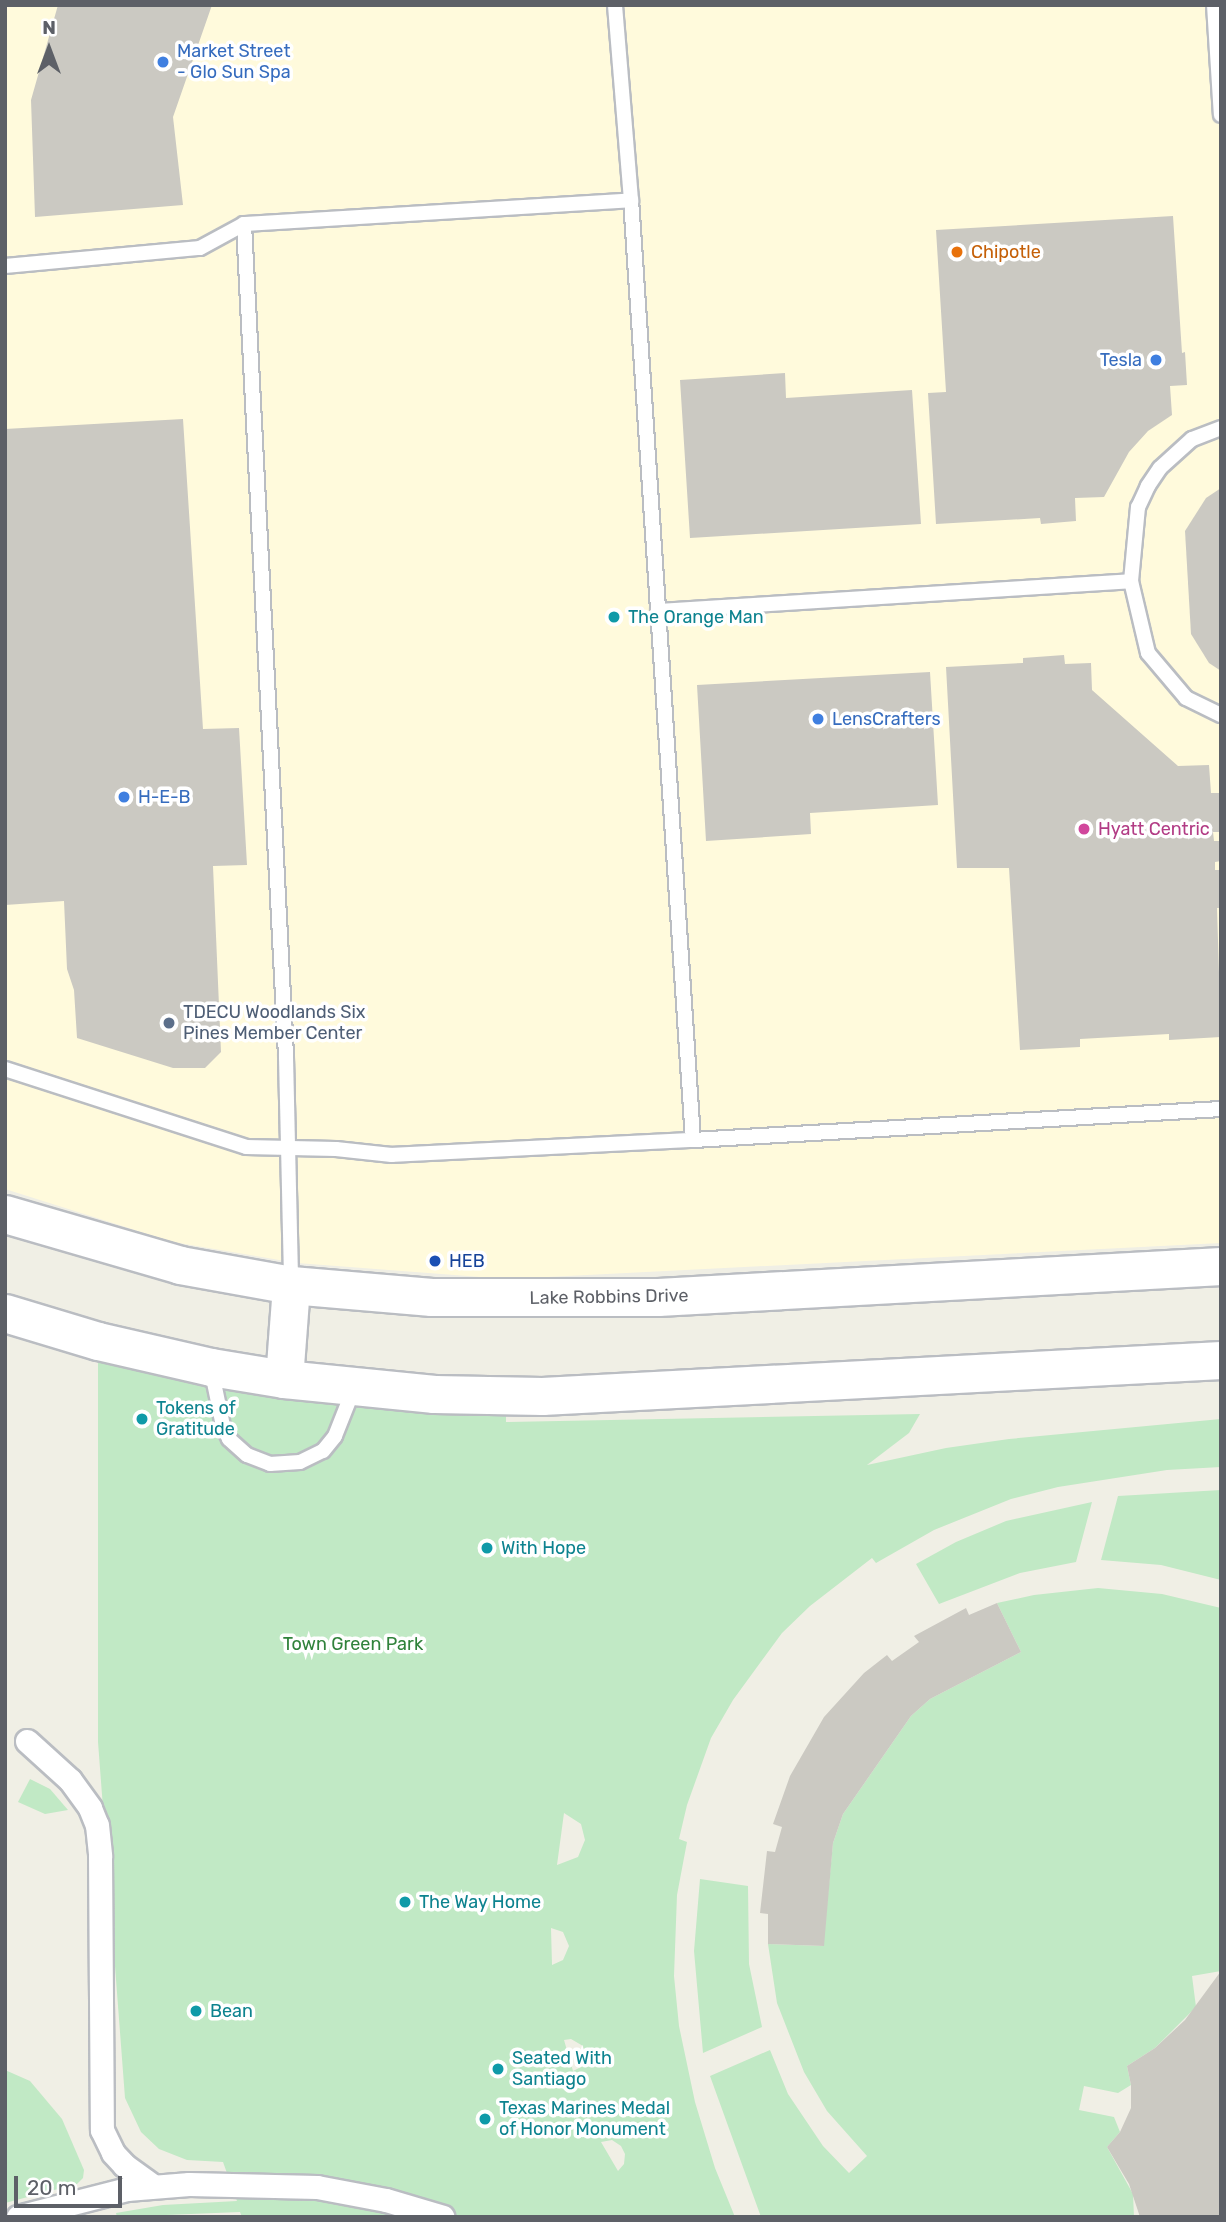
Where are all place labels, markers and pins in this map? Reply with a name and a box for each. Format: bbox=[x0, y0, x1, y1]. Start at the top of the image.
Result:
place label: Market Street - Glo Sun Spa bbox=[177, 41, 291, 84]
marker: Market Street - Glo Sun Spa bbox=[155, 54, 171, 70]
place label: Chipotle bbox=[971, 241, 1041, 263]
marker: Chipotle bbox=[949, 244, 965, 260]
place label: Tesla bbox=[1100, 349, 1142, 371]
marker: Tesla bbox=[1148, 352, 1164, 368]
place label: The Orange Man bbox=[628, 606, 764, 628]
marker: The Orange Man bbox=[606, 609, 622, 625]
place label: LensCrafters bbox=[832, 708, 941, 730]
marker: LensCrafters bbox=[810, 711, 826, 727]
place label: H-E-B bbox=[138, 786, 191, 808]
marker: H-E-B bbox=[116, 789, 132, 805]
place label: Hyatt Centric bbox=[1098, 818, 1210, 840]
marker: Hyatt Centric bbox=[1076, 821, 1092, 837]
place label: TDECU Woodlands Six Pines Member Center bbox=[183, 1002, 366, 1044]
marker: TDECU Woodlands Six Pines Member Center bbox=[161, 1015, 177, 1031]
place label: HEB bbox=[449, 1250, 485, 1272]
marker: HEB bbox=[427, 1253, 443, 1269]
place label: Tokens of Gratitude bbox=[156, 1398, 236, 1440]
marker: Tokens of Gratitude bbox=[134, 1411, 150, 1427]
place label: With Hope bbox=[501, 1537, 586, 1559]
marker: With Hope bbox=[479, 1540, 495, 1556]
place label: The Way Home bbox=[419, 1891, 542, 1913]
marker: The Way Home bbox=[397, 1894, 413, 1910]
place label: Bean bbox=[210, 2000, 253, 2022]
marker: Bean bbox=[188, 2003, 204, 2019]
place label: Seated With Santiago bbox=[512, 2048, 612, 2090]
marker: Seated With Santiago bbox=[490, 2061, 506, 2077]
place label: Texas Marines Medal of Honor Monument bbox=[499, 2098, 670, 2140]
marker: Texas Marines Medal of Honor Monument bbox=[477, 2111, 493, 2127]

